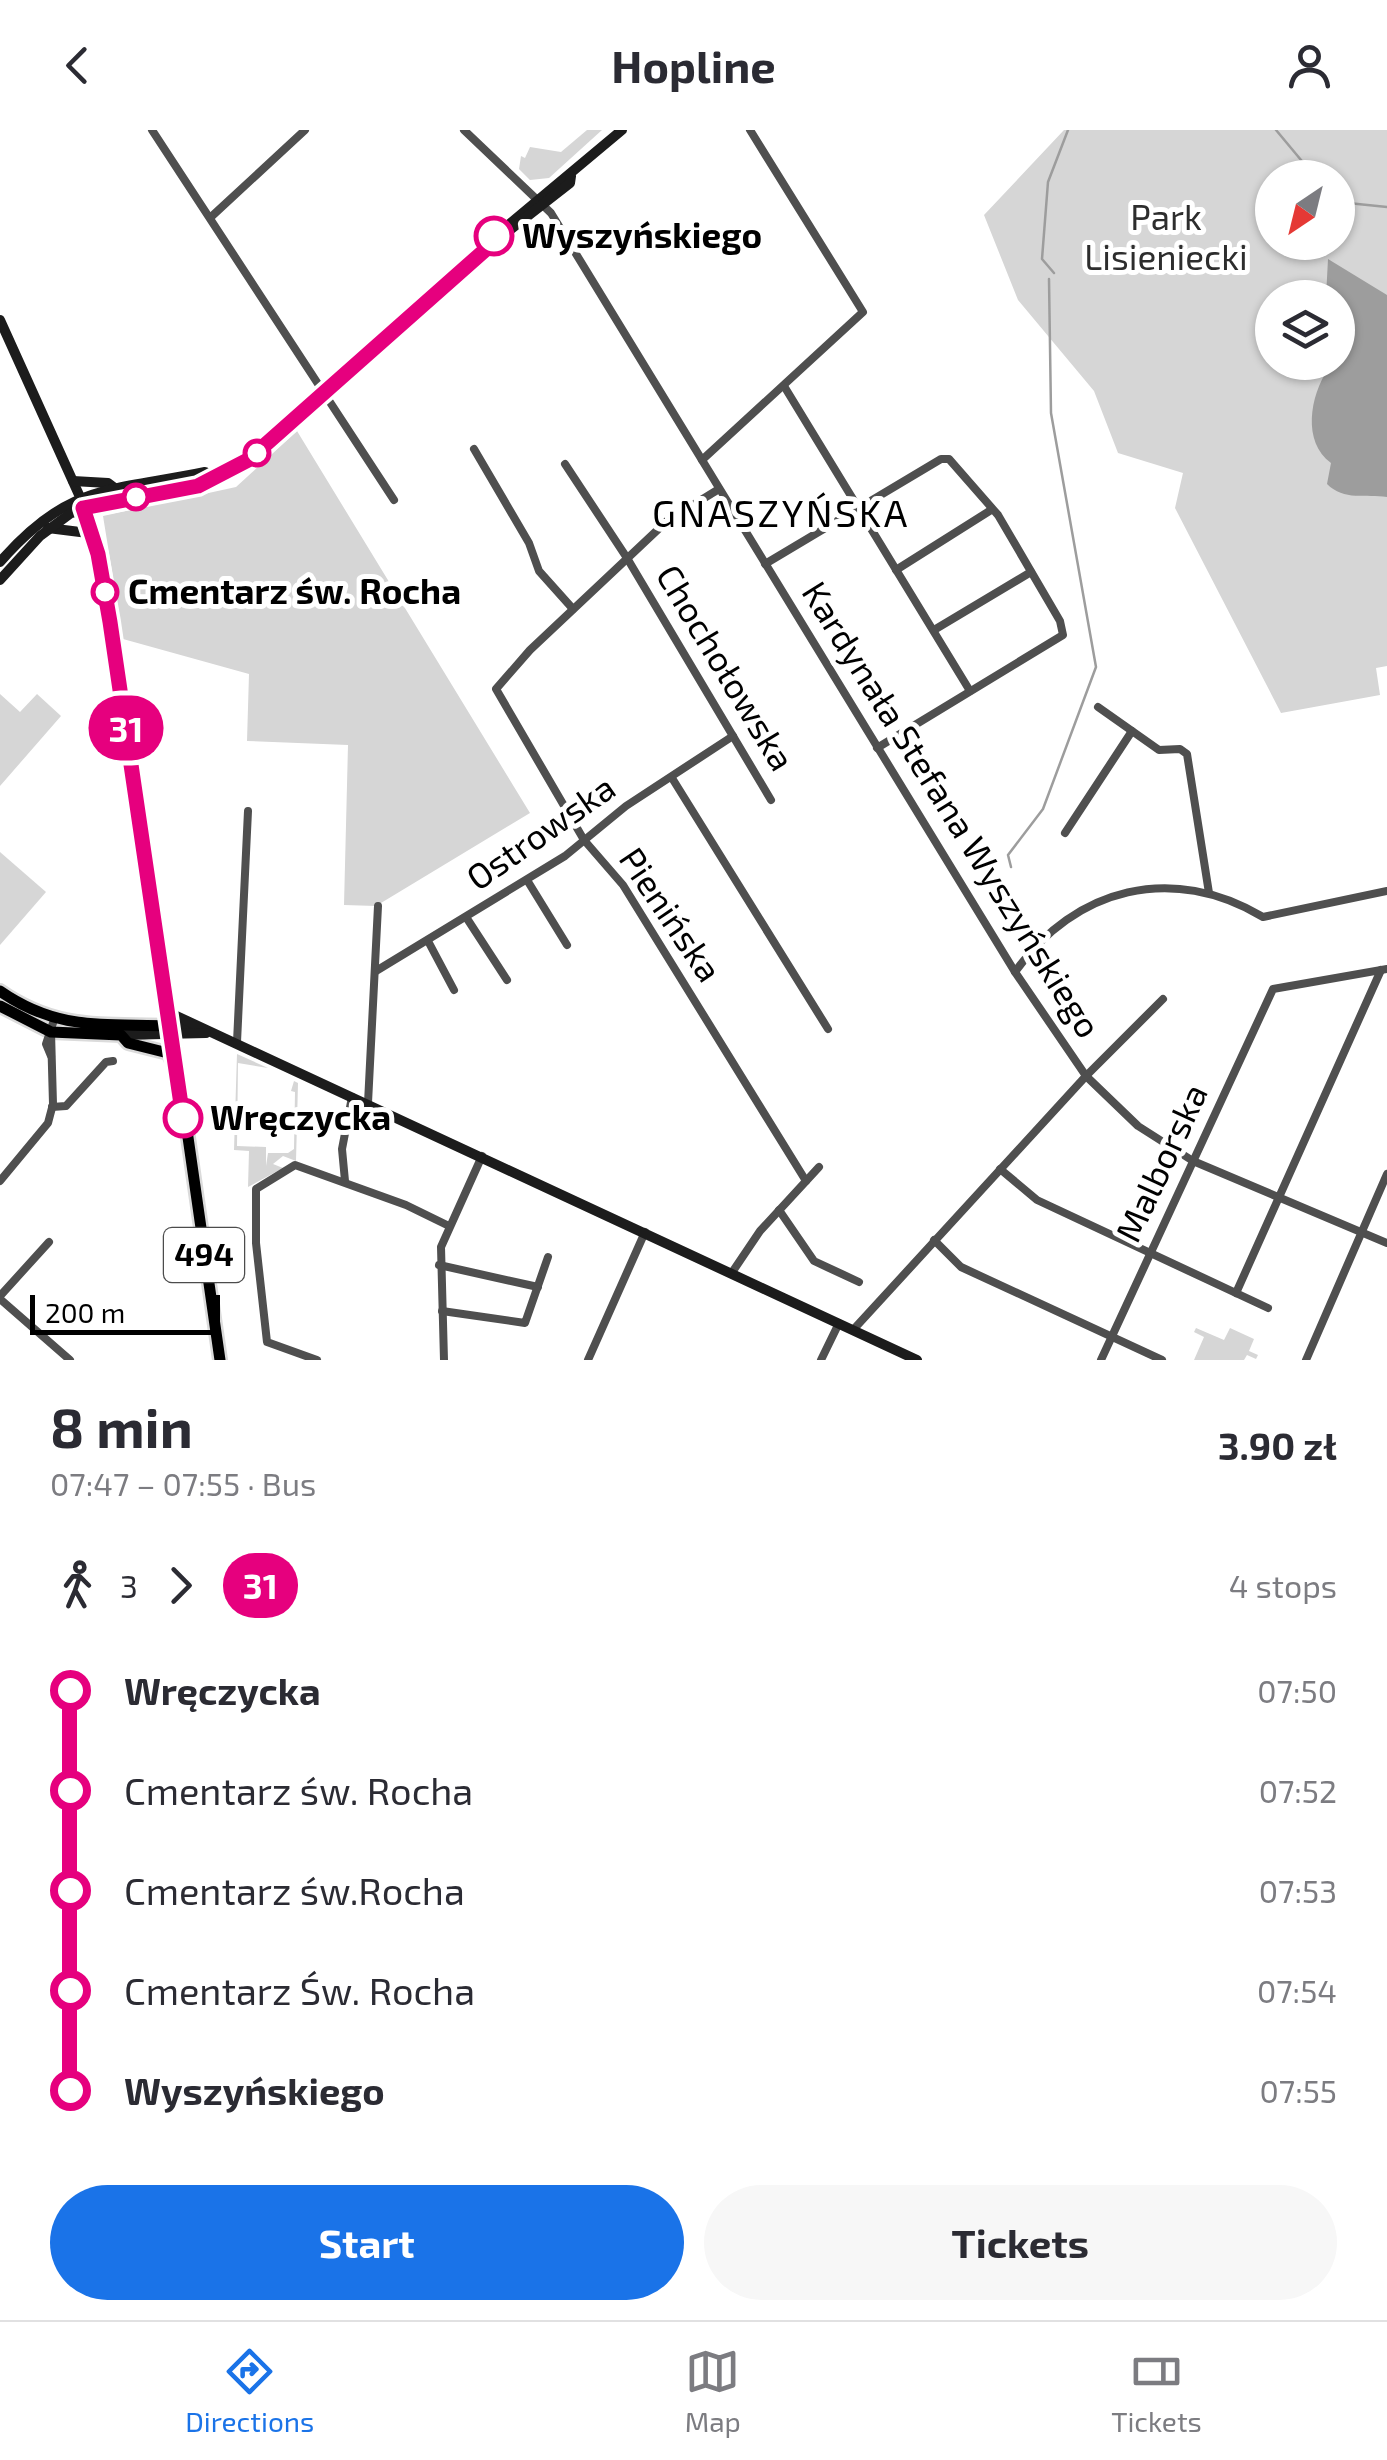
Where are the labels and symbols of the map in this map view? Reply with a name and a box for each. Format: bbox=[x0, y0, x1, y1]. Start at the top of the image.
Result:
north arrow bbox=[1255, 160, 1355, 260]
park label: Park Lisieniecki bbox=[1084, 195, 1248, 277]
place label: Wyszyńskiego bbox=[522, 213, 762, 256]
marker: Wyszyńskiego bbox=[475, 217, 513, 255]
unlabelled marker bbox=[244, 440, 270, 466]
unlabelled marker bbox=[123, 484, 149, 510]
district label: GNASZYŃSKA bbox=[652, 489, 910, 535]
street label: Chochołowska bbox=[649, 557, 805, 777]
place label: Cmentarz św. Rocha bbox=[128, 569, 461, 611]
street label: Kardynała Stefana Wyszyńskiego bbox=[795, 573, 1111, 1045]
marker: Cmentarz św. Rocha bbox=[92, 579, 118, 605]
line badge: 31 bbox=[81, 696, 171, 760]
street label: Ostrowska bbox=[458, 765, 622, 898]
street label: Pienińska bbox=[612, 839, 732, 989]
street label: Malborska bbox=[1105, 1077, 1215, 1248]
place label: Wręczycka bbox=[210, 1095, 391, 1138]
marker: Wręczycka bbox=[164, 1099, 202, 1137]
road number: 494 bbox=[164, 1228, 244, 1282]
scale bar bbox=[30, 1290, 220, 1334]

